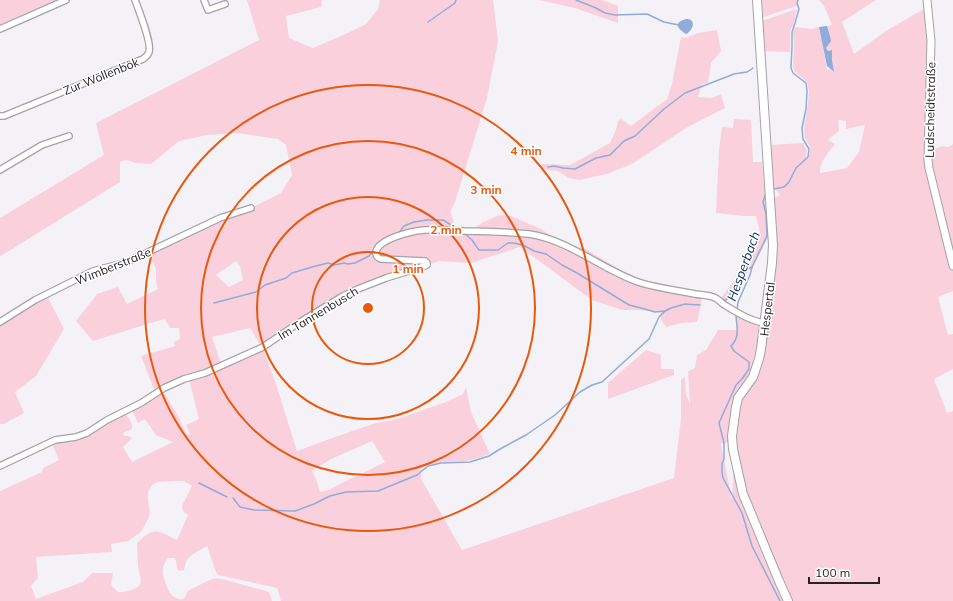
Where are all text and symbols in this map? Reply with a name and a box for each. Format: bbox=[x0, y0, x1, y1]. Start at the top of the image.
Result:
street label: Zur Wöllenbök bbox=[61, 54, 142, 98]
street label: Ludscheidtstraße bbox=[922, 62, 938, 158]
text: 4 min bbox=[510, 143, 542, 158]
text: 3 min bbox=[470, 182, 502, 197]
text: 2 min bbox=[430, 222, 462, 237]
water label: Hesperbach bbox=[723, 229, 763, 303]
street label: Wimberstraße bbox=[73, 244, 153, 288]
text: 1 min bbox=[392, 261, 424, 276]
street label: Hespertal bbox=[756, 281, 778, 337]
street label: Im Tannenbusch bbox=[275, 283, 361, 343]
centre of rings bbox=[361, 301, 375, 315]
scale bar bbox=[809, 559, 879, 585]
text: 100 m bbox=[815, 565, 850, 580]

